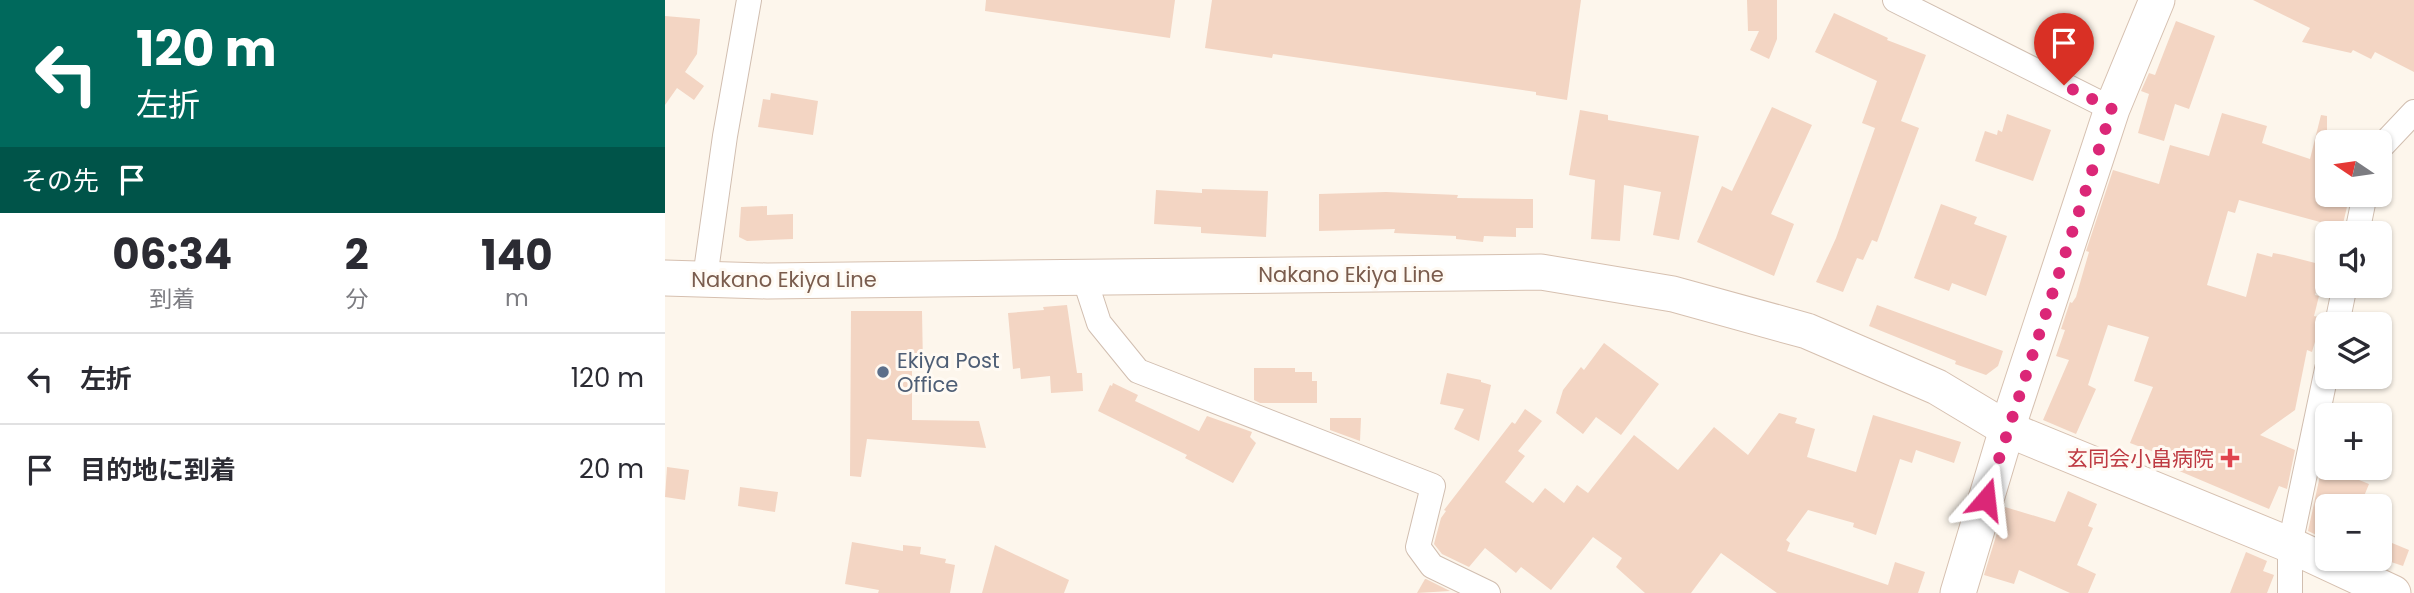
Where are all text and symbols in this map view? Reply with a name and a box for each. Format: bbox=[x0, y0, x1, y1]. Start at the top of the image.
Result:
pin bbox=[2034, 13, 2094, 85]
text: 120 m bbox=[136, 15, 277, 83]
icon: arrive bbox=[2045, 24, 2083, 62]
icon: left bbox=[21, 28, 112, 119]
text: 左折 bbox=[136, 82, 200, 127]
north arrow bbox=[2315, 130, 2392, 206]
map controls bbox=[2315, 130, 2392, 571]
icon: arrive bbox=[113, 161, 151, 199]
text: その先 bbox=[21, 163, 99, 199]
button: sound bbox=[2315, 221, 2392, 298]
text: 06:34 bbox=[112, 225, 232, 284]
text: 2 bbox=[345, 225, 369, 284]
text: 140 bbox=[481, 226, 553, 285]
street label: Nakano Ekiya Line bbox=[1258, 260, 1444, 289]
street label: Nakano Ekiya Line bbox=[691, 265, 877, 294]
text: m bbox=[505, 282, 529, 314]
text: 到着 bbox=[149, 283, 195, 315]
text: 分 bbox=[345, 283, 368, 315]
button: layers bbox=[2315, 312, 2392, 389]
place label: Ekiya Post Office bbox=[897, 346, 1000, 399]
icon: left bbox=[21, 360, 59, 398]
text: 120 m bbox=[571, 360, 644, 396]
text: 左折 bbox=[80, 361, 132, 397]
marker: Ekiya Post Office bbox=[875, 364, 891, 380]
button: + bbox=[2315, 403, 2392, 480]
place label: 玄同会小畠病院 bbox=[2067, 444, 2214, 473]
marker: 玄同会小畠病院 bbox=[2220, 448, 2240, 468]
icon: arrive bbox=[21, 451, 59, 489]
text: 20 m bbox=[579, 451, 644, 487]
text: 目的地に到着 bbox=[80, 452, 236, 488]
position arrow bbox=[1949, 462, 2023, 536]
button: − bbox=[2315, 494, 2392, 571]

